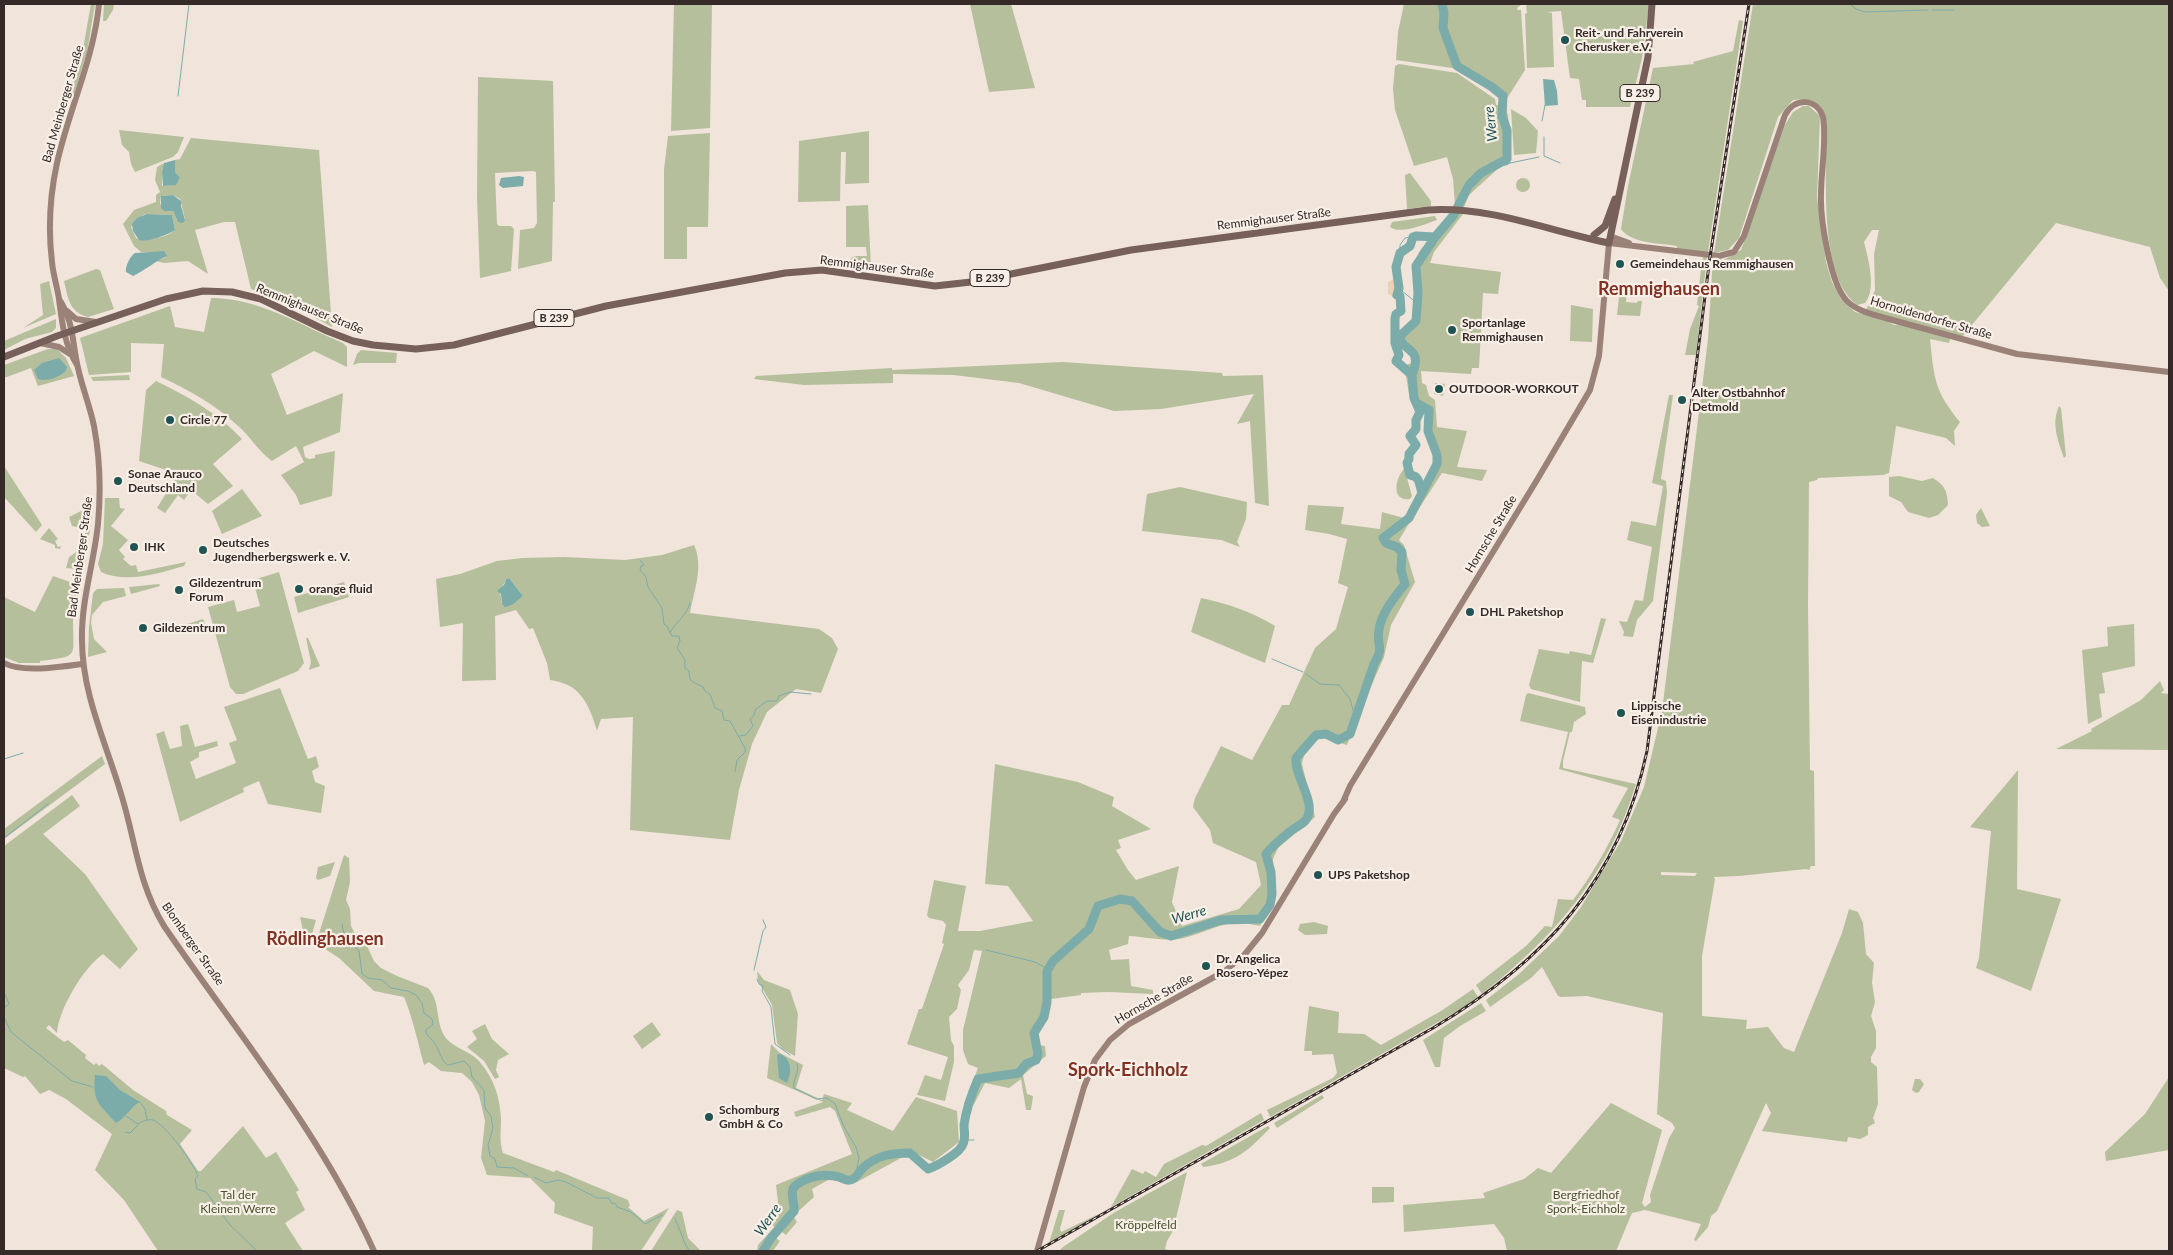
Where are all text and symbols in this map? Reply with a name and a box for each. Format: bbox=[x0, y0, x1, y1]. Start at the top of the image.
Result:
place label: Reit- und Fahrverein Cherusker e.V. bbox=[1575, 26, 1683, 54]
marker: Reit- und Fahrverein Cherusker e.V. bbox=[1559, 34, 1571, 46]
street label: Bad Meinberger Straße bbox=[39, 44, 87, 164]
road number: B 239 bbox=[1620, 85, 1660, 102]
water label: Werre bbox=[1481, 106, 1501, 142]
street label: Remmighauser Straße bbox=[1216, 205, 1332, 233]
street label: Remmighauser Straße bbox=[819, 253, 935, 281]
place label: Gemeindehaus Remmighausen bbox=[1630, 257, 1794, 271]
marker: Gemeindehaus Remmighausen bbox=[1614, 258, 1626, 270]
road number: B 239 bbox=[970, 270, 1010, 286]
district label: Remmighausen bbox=[1598, 278, 1720, 300]
street label: Remmighauser Straße bbox=[254, 281, 366, 337]
street label: Hornoldendorfer Straße bbox=[1868, 294, 1994, 342]
road number: B 239 bbox=[534, 310, 574, 326]
place label: Sportanlage Remmighausen bbox=[1462, 316, 1543, 344]
marker: Sportanlage Remmighausen bbox=[1446, 324, 1458, 336]
place label: OUTDOOR-WORKOUT bbox=[1449, 382, 1579, 396]
marker: OUTDOOR-WORKOUT bbox=[1433, 383, 1445, 395]
place label: Alter Ostbahnhof Detmold bbox=[1692, 386, 1785, 414]
marker: Alter Ostbahnhof Detmold bbox=[1676, 394, 1688, 406]
place label: Circle 77 bbox=[180, 413, 227, 427]
marker: Circle 77 bbox=[164, 414, 176, 426]
place label: Sonae Arauco Deutschland bbox=[128, 467, 202, 495]
marker: Sonae Arauco Deutschland bbox=[112, 475, 124, 487]
street label: Hornsche Straße bbox=[1462, 493, 1520, 575]
street label: Bad Meinberger Straße bbox=[64, 496, 96, 618]
place label: Deutsches Jugendherbergswerk e. V. bbox=[213, 536, 350, 564]
place label: IHK bbox=[144, 540, 165, 554]
marker: IHK bbox=[128, 541, 140, 553]
marker: Deutsches Jugendherbergswerk e. V. bbox=[197, 544, 209, 556]
place label: Gildezentrum Forum bbox=[189, 576, 261, 604]
place label: orange fluid bbox=[309, 582, 373, 596]
marker: orange fluid bbox=[293, 583, 305, 595]
marker: Gildezentrum Forum bbox=[173, 584, 185, 596]
place label: DHL Paketshop bbox=[1480, 605, 1564, 619]
marker: DHL Paketshop bbox=[1464, 606, 1476, 618]
place label: Gildezentrum bbox=[153, 621, 225, 635]
marker: Gildezentrum bbox=[137, 622, 149, 634]
place label: Lippische Eisenindustrie bbox=[1631, 699, 1706, 727]
marker: Lippische Eisenindustrie bbox=[1615, 707, 1627, 719]
place label: UPS Paketshop bbox=[1328, 868, 1410, 882]
marker: UPS Paketshop bbox=[1312, 869, 1324, 881]
street label: Blomberger Straße bbox=[159, 900, 227, 988]
water label: Werre bbox=[1170, 902, 1208, 928]
district label: Rödlinghausen bbox=[266, 928, 384, 950]
place label: Dr. Angelica Rosero-Yépez bbox=[1216, 952, 1288, 980]
marker: Dr. Angelica Rosero-Yépez bbox=[1200, 960, 1212, 972]
street label: Hornsche Straße bbox=[1112, 971, 1196, 1027]
district label: Spork-Eichholz bbox=[1068, 1059, 1188, 1081]
place label: Schomburg GmbH & Co bbox=[719, 1103, 783, 1131]
marker: Schomburg GmbH & Co bbox=[703, 1111, 715, 1123]
park label: Tal der Kleinen Werre bbox=[200, 1188, 276, 1216]
park label: Bergfriedhof Spork-Eichholz bbox=[1547, 1188, 1625, 1216]
water label: Werre bbox=[751, 1201, 785, 1239]
park label: Kröppelfeld bbox=[1115, 1218, 1177, 1232]

